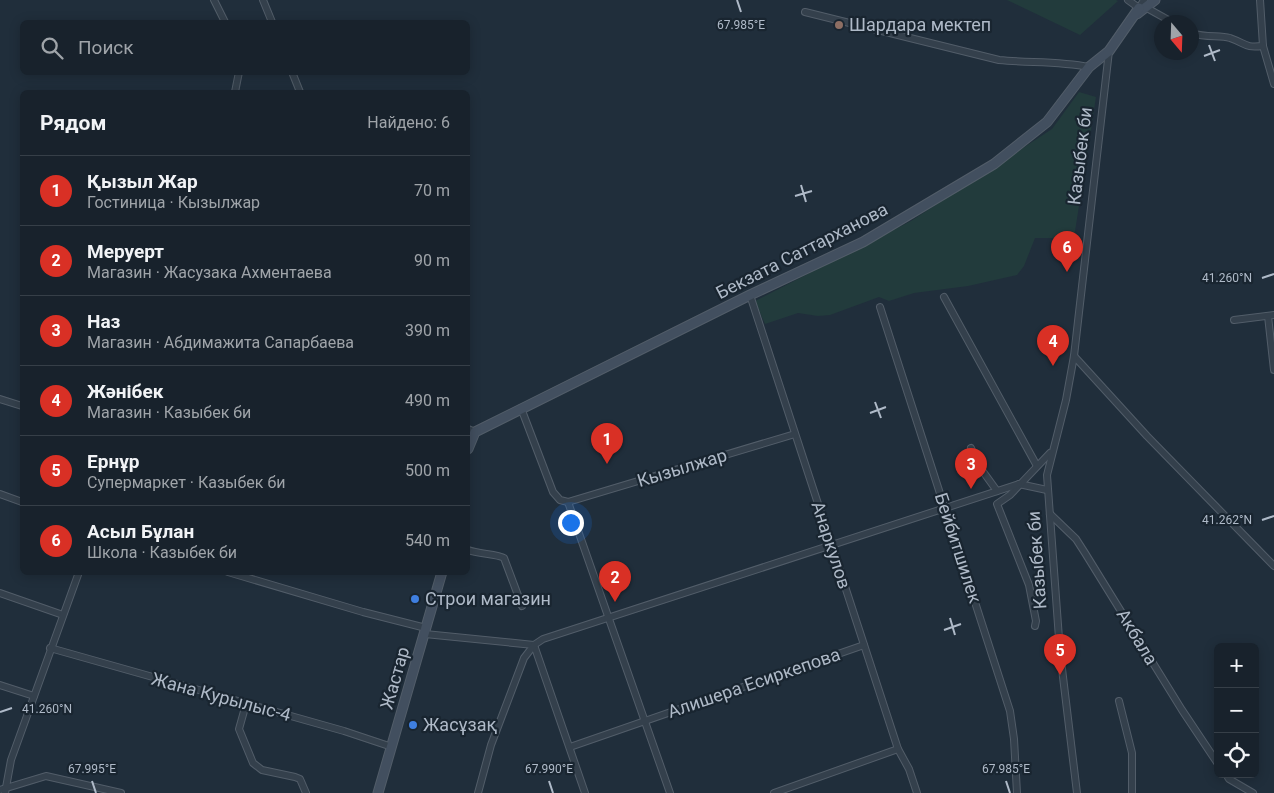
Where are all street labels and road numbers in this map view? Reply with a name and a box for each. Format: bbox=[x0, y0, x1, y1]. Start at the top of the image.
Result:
street label: Казыбек би bbox=[1063, 106, 1096, 206]
street label: Бекзата Саттарханова bbox=[712, 198, 891, 303]
street label: Кызылжар bbox=[634, 444, 729, 491]
street label: Бейбитшилек bbox=[931, 490, 986, 606]
street label: Анаркулов bbox=[807, 498, 856, 591]
street label: Казыбек би bbox=[1023, 510, 1050, 610]
street label: Акбала bbox=[1113, 605, 1162, 668]
street label: Алишера Есиркепова bbox=[665, 643, 843, 722]
street label: Жастар bbox=[376, 644, 413, 712]
street label: Жана Курылыс-4 bbox=[149, 668, 293, 725]

